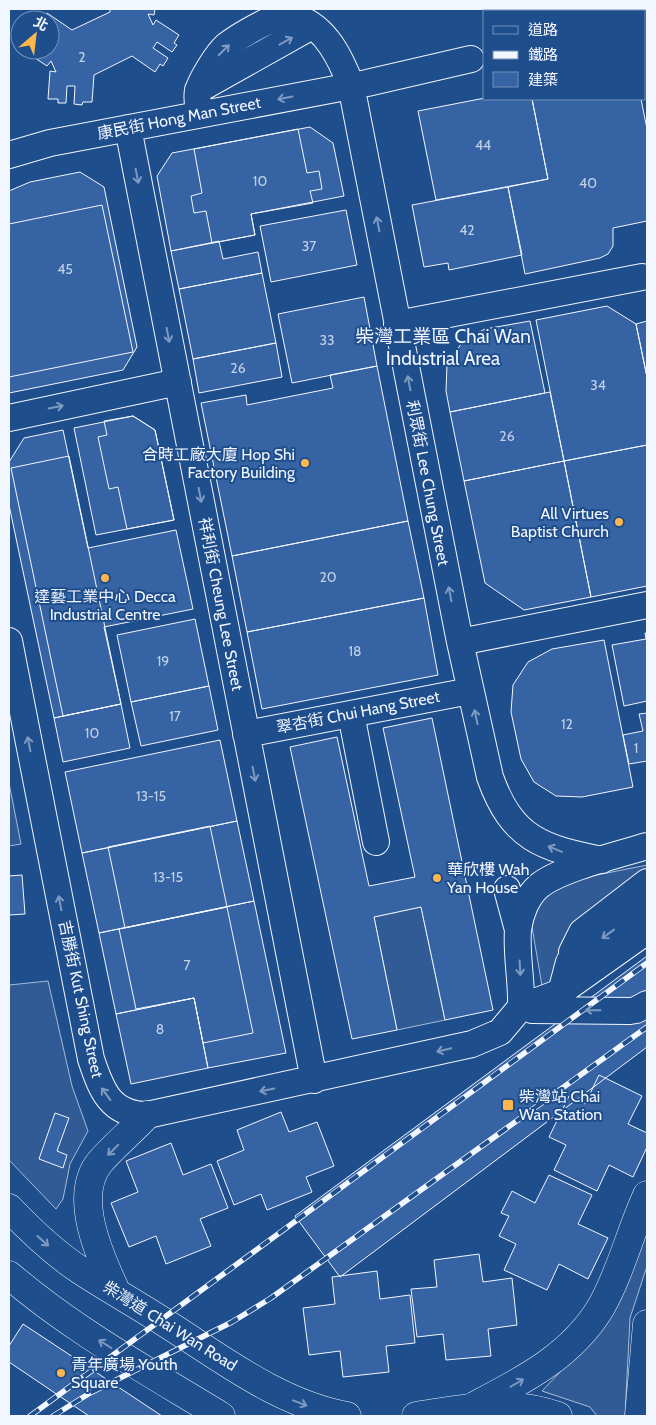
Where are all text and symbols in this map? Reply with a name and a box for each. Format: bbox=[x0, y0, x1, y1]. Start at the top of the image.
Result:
north arrow bbox=[10, 10, 60, 60]
legend bbox=[483, 10, 646, 100]
text: 北 bbox=[31, 12, 52, 35]
text: 道路 bbox=[528, 21, 558, 39]
one-way arrow bbox=[279, 36, 294, 46]
one-way arrow bbox=[218, 44, 230, 56]
text: 鐵路 bbox=[528, 46, 558, 64]
house number: 2 bbox=[78, 48, 86, 66]
text: 建築 bbox=[528, 71, 558, 89]
street label: 康民街 Hong Man Street bbox=[96, 93, 263, 143]
one-way arrow bbox=[278, 93, 294, 103]
house number: 44 bbox=[475, 136, 491, 154]
one-way arrow bbox=[133, 167, 142, 183]
house number: 10 bbox=[253, 172, 267, 190]
house number: 40 bbox=[579, 174, 597, 192]
one-way arrow bbox=[372, 216, 382, 232]
house number: 42 bbox=[459, 221, 475, 239]
house number: 37 bbox=[302, 237, 316, 255]
house number: 45 bbox=[57, 260, 73, 278]
district label: 柴灣工業區 Chai Wan Industrial Area bbox=[355, 325, 531, 370]
one-way arrow bbox=[164, 327, 174, 343]
house number: 33 bbox=[319, 331, 335, 349]
house number: 26 bbox=[230, 359, 246, 377]
one-way arrow bbox=[404, 376, 413, 392]
house number: 34 bbox=[590, 376, 606, 394]
street label: 利眾街 Lee Chung Street bbox=[403, 399, 453, 568]
one-way arrow bbox=[48, 402, 64, 411]
house number: 26 bbox=[499, 427, 515, 445]
place label: 合時工廠大廈 Hop Shi Factory Building bbox=[142, 445, 296, 482]
marker: 合時工廠大廈 Hop Shi Factory Building bbox=[299, 457, 311, 469]
one-way arrow bbox=[195, 486, 205, 502]
place label: All Virtues Baptist Church bbox=[511, 504, 609, 541]
street label: 祥利街 Cheung Lee Street bbox=[195, 516, 247, 693]
marker: All Virtues Baptist Church bbox=[613, 516, 625, 528]
house number: 20 bbox=[319, 568, 337, 586]
marker: 達藝工業中心 Decca Industrial Centre bbox=[99, 572, 111, 584]
place label: 達藝工業中心 Decca Industrial Centre bbox=[34, 587, 176, 624]
one-way arrow bbox=[445, 587, 455, 603]
house number: 18 bbox=[348, 642, 362, 660]
house number: 19 bbox=[157, 652, 169, 670]
street label: 翠杏街 Chui Hang Street bbox=[275, 687, 442, 737]
house number: 17 bbox=[169, 707, 181, 725]
one-way arrow bbox=[471, 710, 480, 726]
house number: 12 bbox=[561, 715, 573, 733]
house number: 10 bbox=[85, 724, 99, 742]
one-way arrow bbox=[24, 736, 33, 752]
house number: 1 bbox=[634, 739, 638, 757]
one-way arrow bbox=[250, 766, 260, 782]
house number: 13-15 bbox=[136, 787, 166, 805]
one-way arrow bbox=[548, 843, 563, 853]
place label: 華欣樓 Wah Yan House bbox=[446, 860, 529, 897]
house number: 13-15 bbox=[153, 868, 183, 886]
marker: 華欣樓 Wah Yan House bbox=[431, 872, 443, 884]
one-way arrow bbox=[55, 895, 65, 911]
street label: 吉勝街 Kut Shing Street bbox=[55, 918, 107, 1080]
one-way arrow bbox=[602, 929, 615, 940]
house number: 7 bbox=[183, 956, 191, 974]
one-way arrow bbox=[516, 960, 525, 976]
one-way arrow bbox=[586, 1005, 602, 1015]
house number: 8 bbox=[156, 1020, 164, 1038]
one-way arrow bbox=[436, 1046, 452, 1055]
one-way arrow bbox=[259, 1086, 275, 1095]
one-way arrow bbox=[101, 1087, 111, 1101]
place label: 柴灣站 Chai Wan Station bbox=[519, 1087, 602, 1124]
marker: 柴灣站 Chai Wan Station bbox=[501, 1098, 515, 1112]
one-way arrow bbox=[106, 1144, 119, 1156]
one-way arrow bbox=[36, 1235, 49, 1247]
street label: 柴灣道 Chai Wan Road bbox=[100, 1277, 240, 1375]
one-way arrow bbox=[98, 1339, 112, 1350]
place label: 青年廣場 Youth Square bbox=[71, 1355, 178, 1392]
marker: 青年廣場 Youth Square bbox=[55, 1367, 67, 1379]
one-way arrow bbox=[509, 1378, 524, 1388]
one-way arrow bbox=[292, 1399, 307, 1408]

